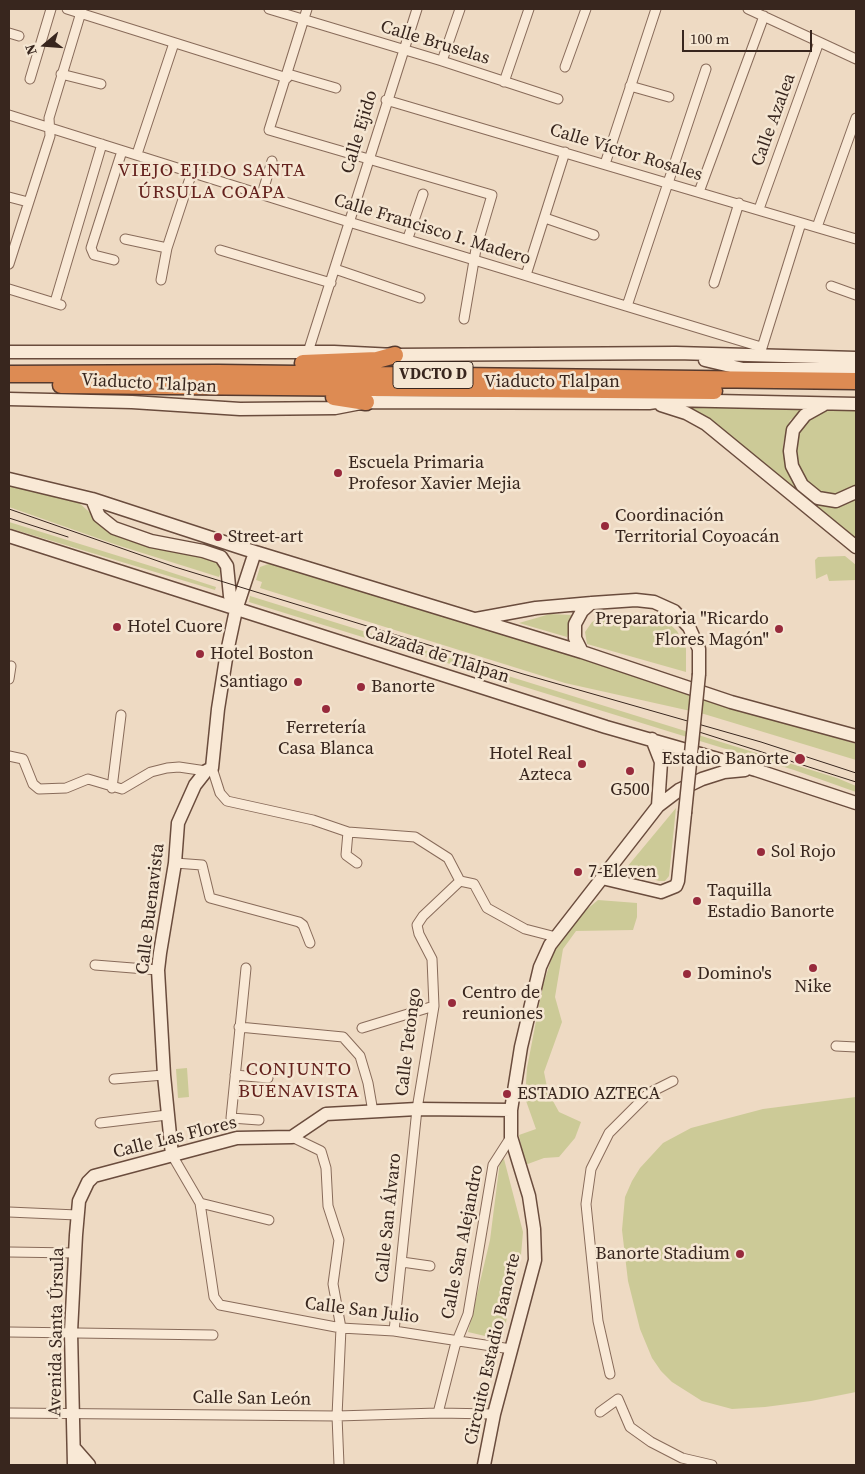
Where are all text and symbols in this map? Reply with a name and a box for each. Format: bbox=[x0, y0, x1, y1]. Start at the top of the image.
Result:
street label: Calle Bruselas bbox=[378, 16, 492, 70]
north arrow bbox=[20, 20, 70, 70]
scale bar bbox=[685, 20, 815, 52]
text: 100 m bbox=[690, 28, 730, 49]
text: N bbox=[20, 42, 42, 58]
street label: Calle Azalea bbox=[747, 71, 801, 169]
street label: Calle Ejido bbox=[337, 88, 383, 176]
street label: Calle Víctor Rosales bbox=[547, 119, 705, 187]
district label: VIEJO EJIDO SANTA ÚRSULA COAPA bbox=[116, 160, 308, 204]
street label: Calle Francisco I. Madero bbox=[331, 190, 533, 270]
road number: VDCTO D bbox=[393, 362, 473, 388]
street label: Viaducto Tlalpan bbox=[81, 370, 217, 398]
street label: Viaducto Tlalpan bbox=[484, 371, 620, 393]
place label: Escuela Primaria Profesor Xavier Mejia bbox=[348, 452, 521, 494]
marker: Escuela Primaria Profesor Xavier Mejia bbox=[332, 467, 344, 479]
place label: Coordinación Territorial Coyoacán bbox=[615, 505, 780, 548]
marker: Coordinación Territorial Coyoacán bbox=[599, 520, 611, 532]
place label: Street-art bbox=[228, 526, 303, 548]
marker: Street-art bbox=[212, 531, 224, 543]
place label: Preparatoria "Ricardo Flores Magón" bbox=[595, 608, 769, 650]
place label: Hotel Cuore bbox=[127, 616, 223, 638]
marker: Hotel Cuore bbox=[111, 621, 123, 633]
street label: Calzada de Tlalpan bbox=[362, 621, 512, 689]
marker: Preparatoria "Ricardo Flores Magón" bbox=[773, 623, 785, 635]
place label: Hotel Boston bbox=[210, 643, 314, 665]
marker: Hotel Boston bbox=[194, 648, 206, 660]
place label: Santiago bbox=[220, 671, 288, 693]
marker: Santiago bbox=[292, 676, 304, 688]
place label: Banorte bbox=[371, 676, 435, 698]
marker: Banorte bbox=[355, 681, 367, 693]
marker: Ferretería Casa Blanca bbox=[320, 703, 332, 715]
place label: Ferretería Casa Blanca bbox=[278, 717, 374, 760]
place label: Hotel Real Azteca bbox=[489, 743, 572, 786]
place label: Estadio Banorte bbox=[662, 748, 789, 770]
marker: Estadio Banorte bbox=[793, 752, 807, 766]
marker: Hotel Real Azteca bbox=[576, 758, 588, 770]
marker: G500 bbox=[624, 765, 636, 777]
place label: G500 bbox=[610, 779, 650, 801]
place label: Sol Rojo bbox=[771, 841, 836, 863]
street label: Calle Buenavista bbox=[132, 842, 170, 976]
marker: Sol Rojo bbox=[755, 846, 767, 858]
place label: 7-Eleven bbox=[588, 861, 657, 883]
marker: 7-Eleven bbox=[572, 866, 584, 878]
place label: Taquilla Estadio Banorte bbox=[707, 880, 834, 922]
marker: Taquilla Estadio Banorte bbox=[691, 895, 703, 907]
marker: Nike bbox=[807, 962, 819, 974]
place label: Domino's bbox=[697, 963, 772, 985]
marker: Domino's bbox=[681, 968, 693, 980]
place label: Nike bbox=[794, 976, 832, 998]
place label: Centro de reuniones bbox=[462, 982, 543, 1024]
street label: Calle Tetongo bbox=[392, 987, 426, 1097]
marker: Centro de reuniones bbox=[446, 997, 458, 1009]
district label: CONJUNTO BUENAVISTA bbox=[237, 1059, 361, 1103]
place label: ESTADIO AZTECA bbox=[517, 1083, 660, 1105]
marker: ESTADIO AZTECA bbox=[501, 1088, 513, 1100]
street label: Calle Las Flores bbox=[111, 1112, 239, 1164]
street label: Calle San Álvaro bbox=[371, 1152, 407, 1284]
street label: Calle San Alejandro bbox=[437, 1163, 489, 1321]
place label: Banorte Stadium bbox=[595, 1243, 730, 1265]
street label: Avenida Santa Úrsula bbox=[45, 1247, 69, 1417]
marker: Banorte Stadium bbox=[734, 1248, 746, 1260]
street label: Circuito Estadio Banorte bbox=[460, 1251, 526, 1447]
street label: Calle San Julio bbox=[303, 1293, 421, 1329]
street label: Calle San León bbox=[192, 1387, 312, 1411]

